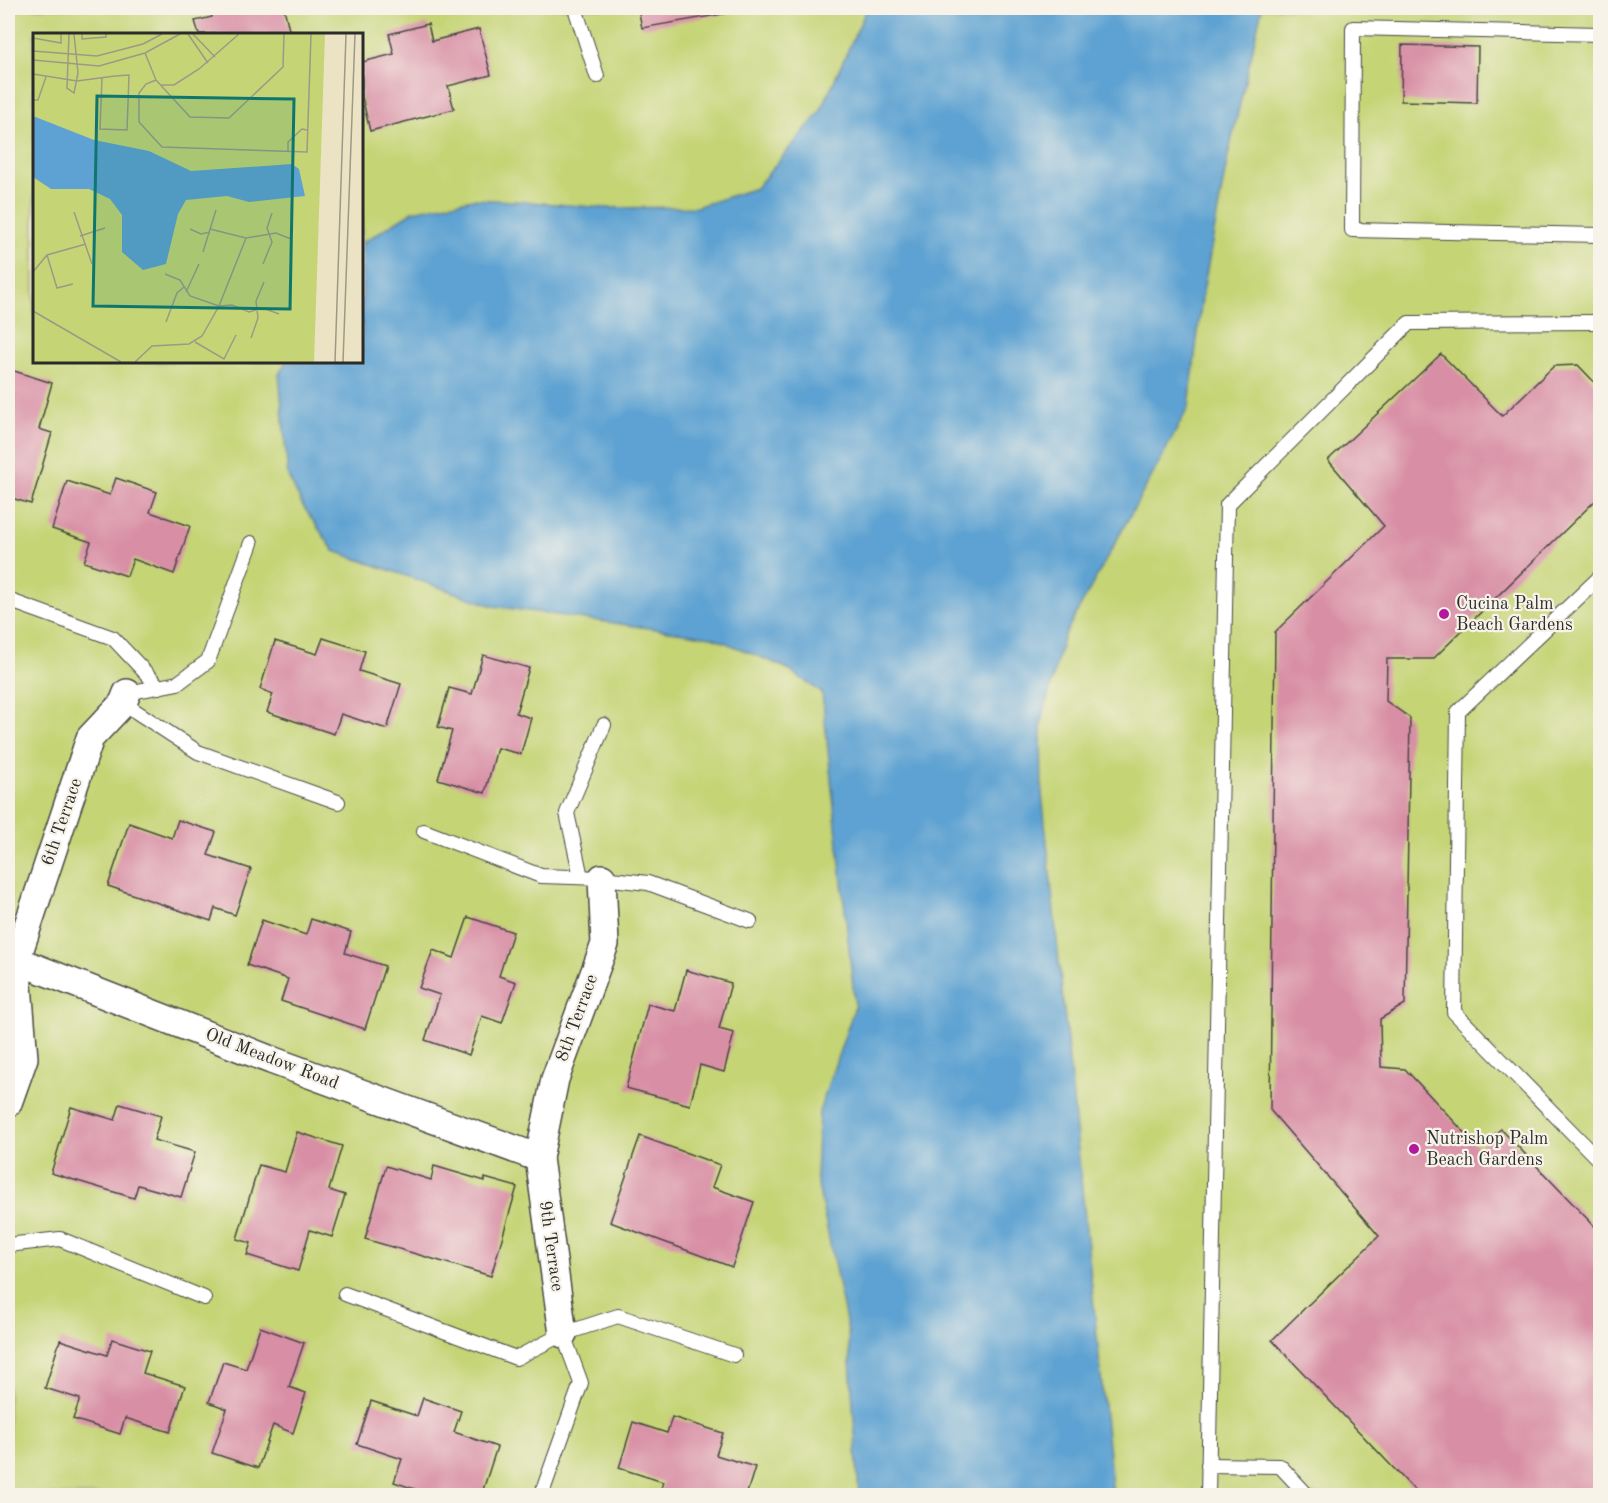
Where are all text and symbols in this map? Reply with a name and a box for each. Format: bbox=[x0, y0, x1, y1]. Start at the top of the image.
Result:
inset map bbox=[33, 33, 363, 363]
place label: Cucina Palm Beach Gardens bbox=[1456, 595, 1573, 634]
marker: Cucina Palm Beach Gardens bbox=[1437, 607, 1451, 621]
street label: 6th Terrace bbox=[39, 776, 85, 868]
street label: 8th Terrace bbox=[553, 972, 601, 1064]
street label: Old Meadow Road bbox=[203, 1025, 341, 1093]
place label: Nutrishop Palm Beach Gardens bbox=[1426, 1130, 1548, 1169]
marker: Nutrishop Palm Beach Gardens bbox=[1407, 1142, 1421, 1156]
street label: 9th Terrace bbox=[536, 1200, 566, 1292]

